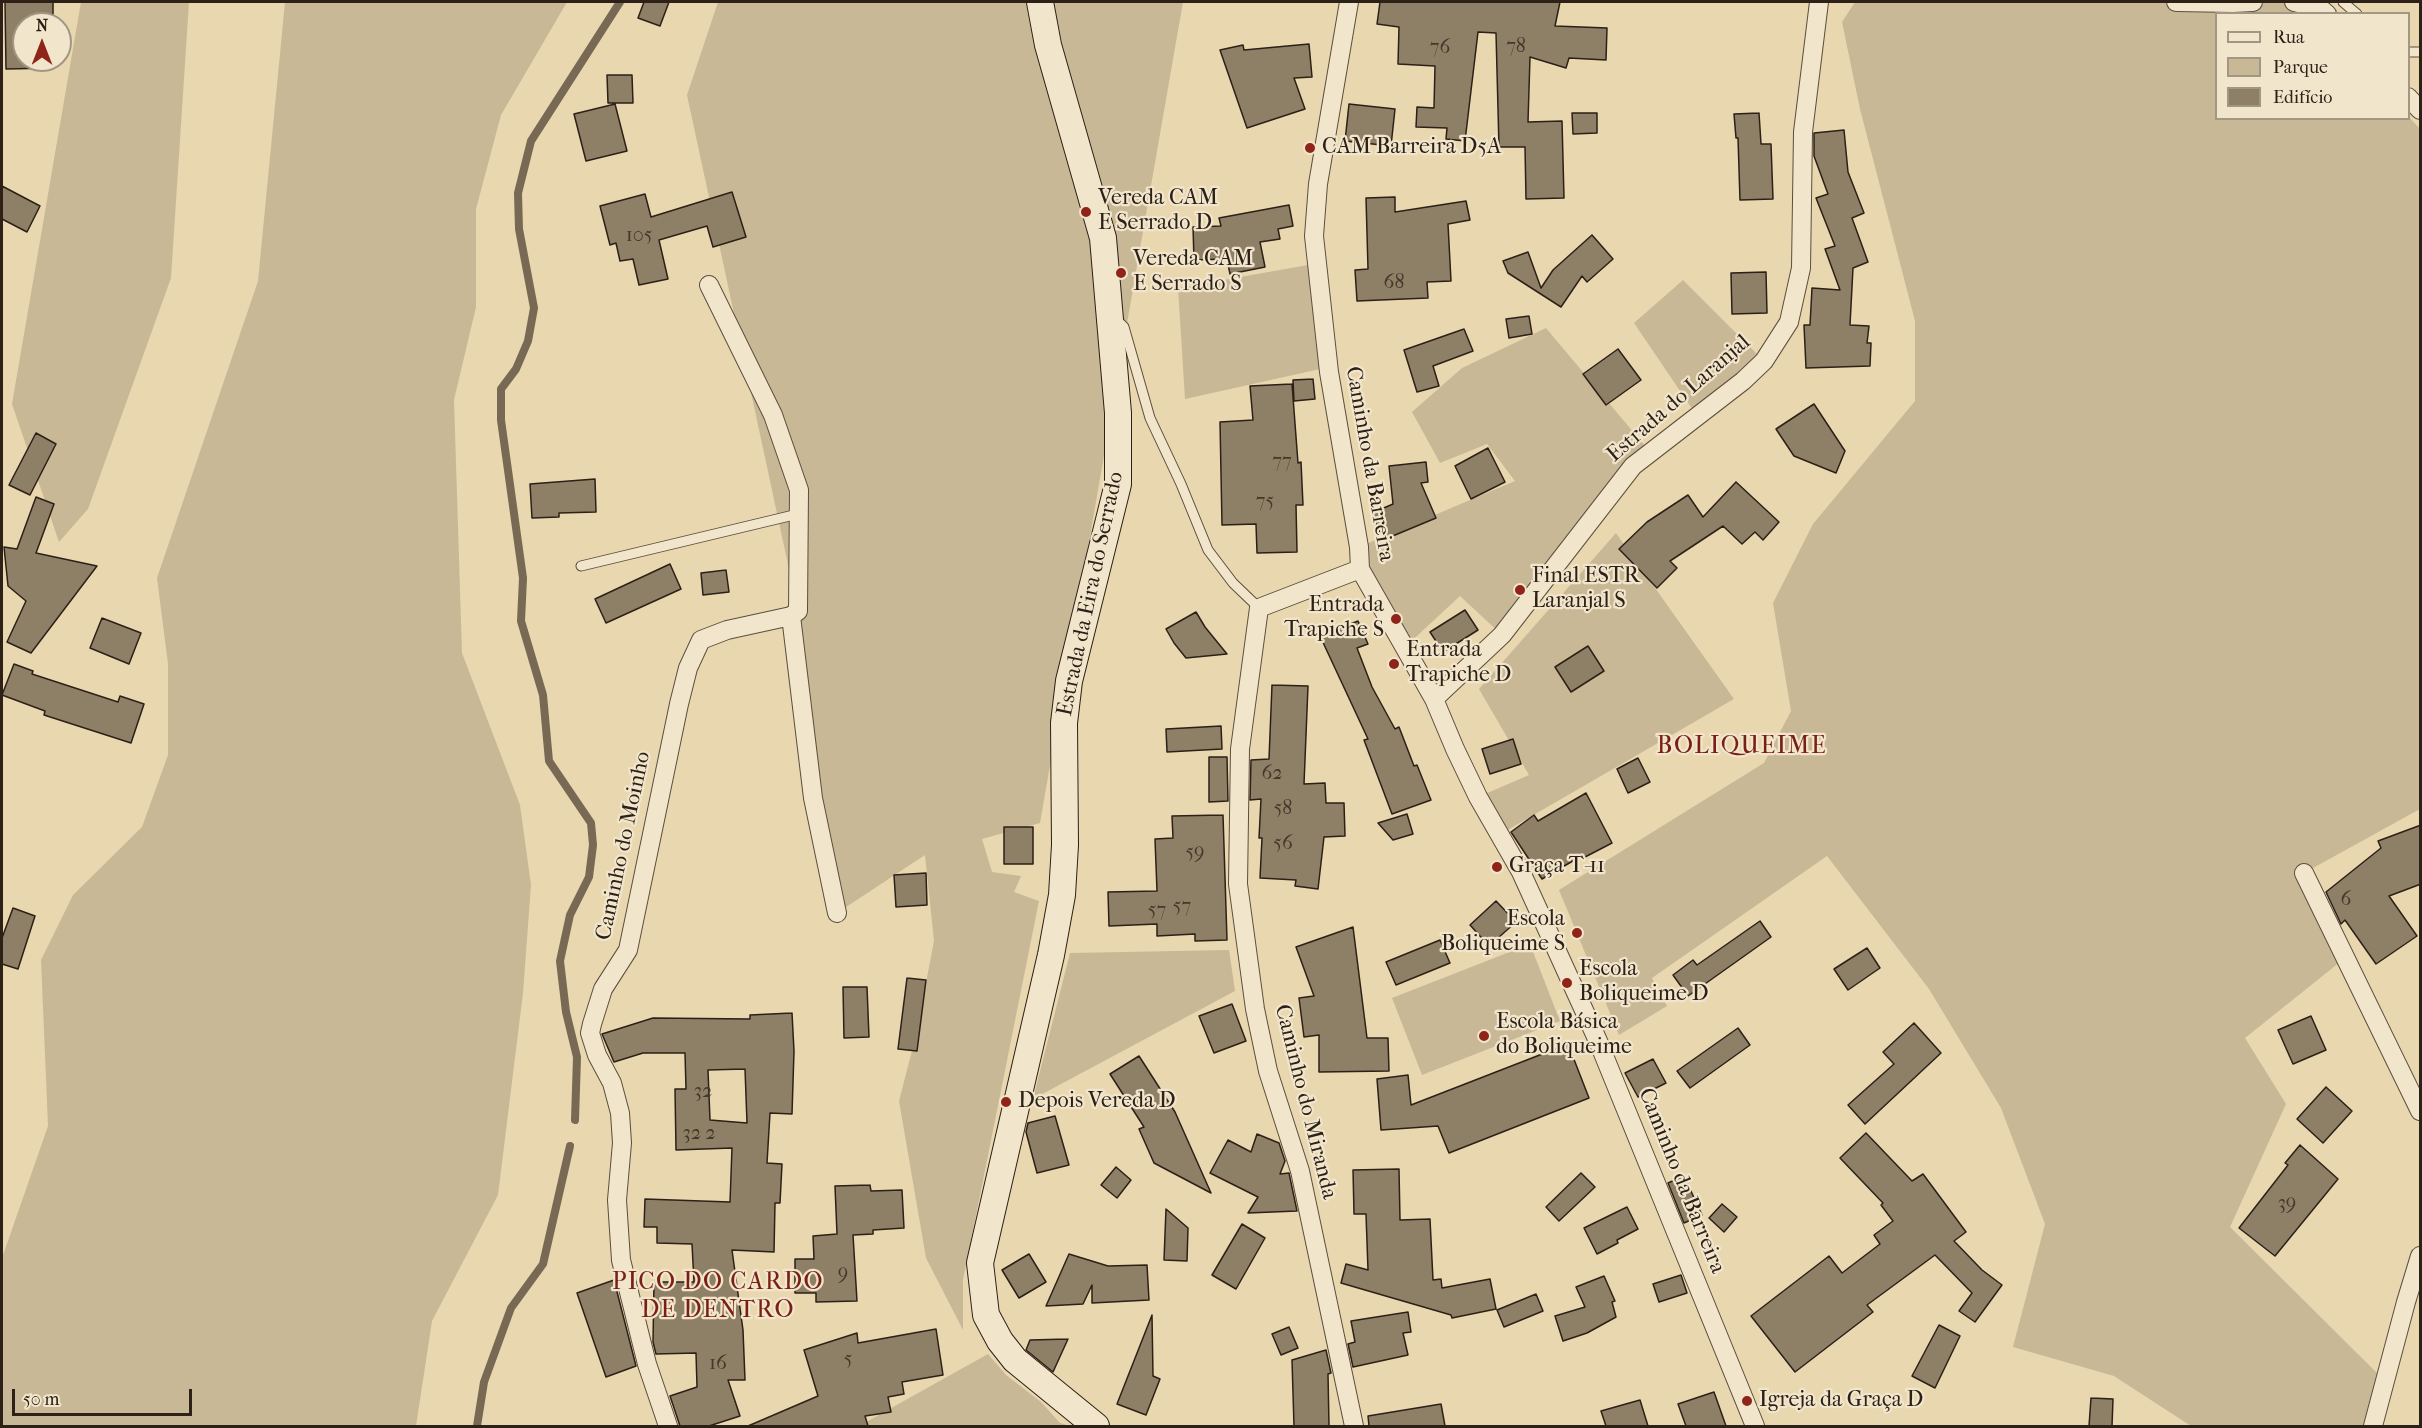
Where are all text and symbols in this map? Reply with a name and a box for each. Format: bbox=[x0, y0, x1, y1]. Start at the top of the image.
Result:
north arrow bbox=[12, 12, 72, 72]
legend bbox=[2215, 12, 2410, 120]
text: N bbox=[36, 16, 48, 35]
text: Rua bbox=[2273, 27, 2304, 48]
house number: 78 bbox=[1506, 35, 1526, 59]
house number: 76 bbox=[1430, 36, 1450, 60]
text: Parque bbox=[2273, 57, 2328, 78]
text: Edifício bbox=[2273, 87, 2332, 108]
place label: CAM Barreira D5A bbox=[1322, 135, 1501, 161]
marker: CAM Barreira D5A bbox=[1303, 141, 1317, 155]
place label: Vereda CAM E Serrado D bbox=[1098, 186, 1218, 237]
marker: Vereda CAM E Serrado D bbox=[1079, 205, 1093, 219]
house number: 105 bbox=[626, 224, 652, 248]
place label: Vereda CAM E Serrado S bbox=[1133, 247, 1253, 298]
marker: Vereda CAM E Serrado S bbox=[1114, 266, 1128, 280]
house number: 68 bbox=[1384, 271, 1404, 295]
street label: Estrada do Laranjal bbox=[1602, 330, 1756, 468]
street label: Caminho da Barreira bbox=[1339, 364, 1399, 564]
house number: 77 bbox=[1272, 450, 1292, 474]
street label: Estrada da Eira do Serrado bbox=[1052, 469, 1130, 719]
house number: 75 bbox=[1256, 490, 1274, 514]
place label: Final ESTR Laranjal S bbox=[1532, 564, 1640, 616]
marker: Final ESTR Laranjal S bbox=[1513, 583, 1527, 597]
place label: Entrada Trapiche S bbox=[1284, 593, 1384, 644]
marker: Entrada Trapiche S bbox=[1389, 612, 1403, 626]
place label: Entrada Trapiche D bbox=[1406, 638, 1511, 690]
marker: Entrada Trapiche D bbox=[1387, 657, 1401, 671]
district label: BOLIQUEIME bbox=[1657, 733, 1827, 761]
street label: Caminho do Moinho bbox=[591, 749, 657, 943]
house number: 62 bbox=[1261, 762, 1283, 786]
house number: 58 bbox=[1274, 797, 1292, 821]
house number: 56 bbox=[1273, 832, 1293, 856]
house number: 59 bbox=[1185, 841, 1205, 865]
place label: Graça T-11 bbox=[1509, 854, 1605, 880]
marker: Graça T-11 bbox=[1490, 860, 1504, 874]
house number: 6 bbox=[2341, 888, 2351, 912]
house number: 57 bbox=[1173, 895, 1191, 919]
house number: 57 bbox=[1148, 899, 1166, 923]
place label: Escola Boliqueime S bbox=[1441, 907, 1565, 958]
marker: Escola Boliqueime S bbox=[1570, 926, 1584, 940]
place label: Escola Boliqueime D bbox=[1579, 957, 1708, 1008]
marker: Escola Boliqueime D bbox=[1560, 976, 1574, 990]
street label: Caminho do Miranda bbox=[1268, 1002, 1342, 1202]
place label: Escola Básica do Boliqueime bbox=[1496, 1010, 1632, 1062]
marker: Escola Básica do Boliqueime bbox=[1477, 1029, 1491, 1043]
house number: 32 bbox=[694, 1080, 712, 1104]
street label: Caminho da Barreira bbox=[1632, 1084, 1730, 1278]
place label: Depois Vereda D bbox=[1018, 1089, 1176, 1115]
marker: Depois Vereda D bbox=[999, 1095, 1013, 1109]
house number: 32 2 bbox=[682, 1122, 716, 1146]
house number: 39 bbox=[2278, 1192, 2296, 1216]
house number: 9 bbox=[838, 1262, 848, 1286]
district label: PICO DO CARDO DE DENTRO bbox=[612, 1269, 824, 1325]
house number: 5 bbox=[844, 1348, 852, 1372]
house number: 16 bbox=[709, 1352, 727, 1376]
scale bar bbox=[15, 1377, 195, 1415]
place label: Igreja da Graça D bbox=[1759, 1388, 1923, 1414]
text: 50 m bbox=[23, 1389, 59, 1410]
marker: Igreja da Graça D bbox=[1740, 1394, 1754, 1408]

